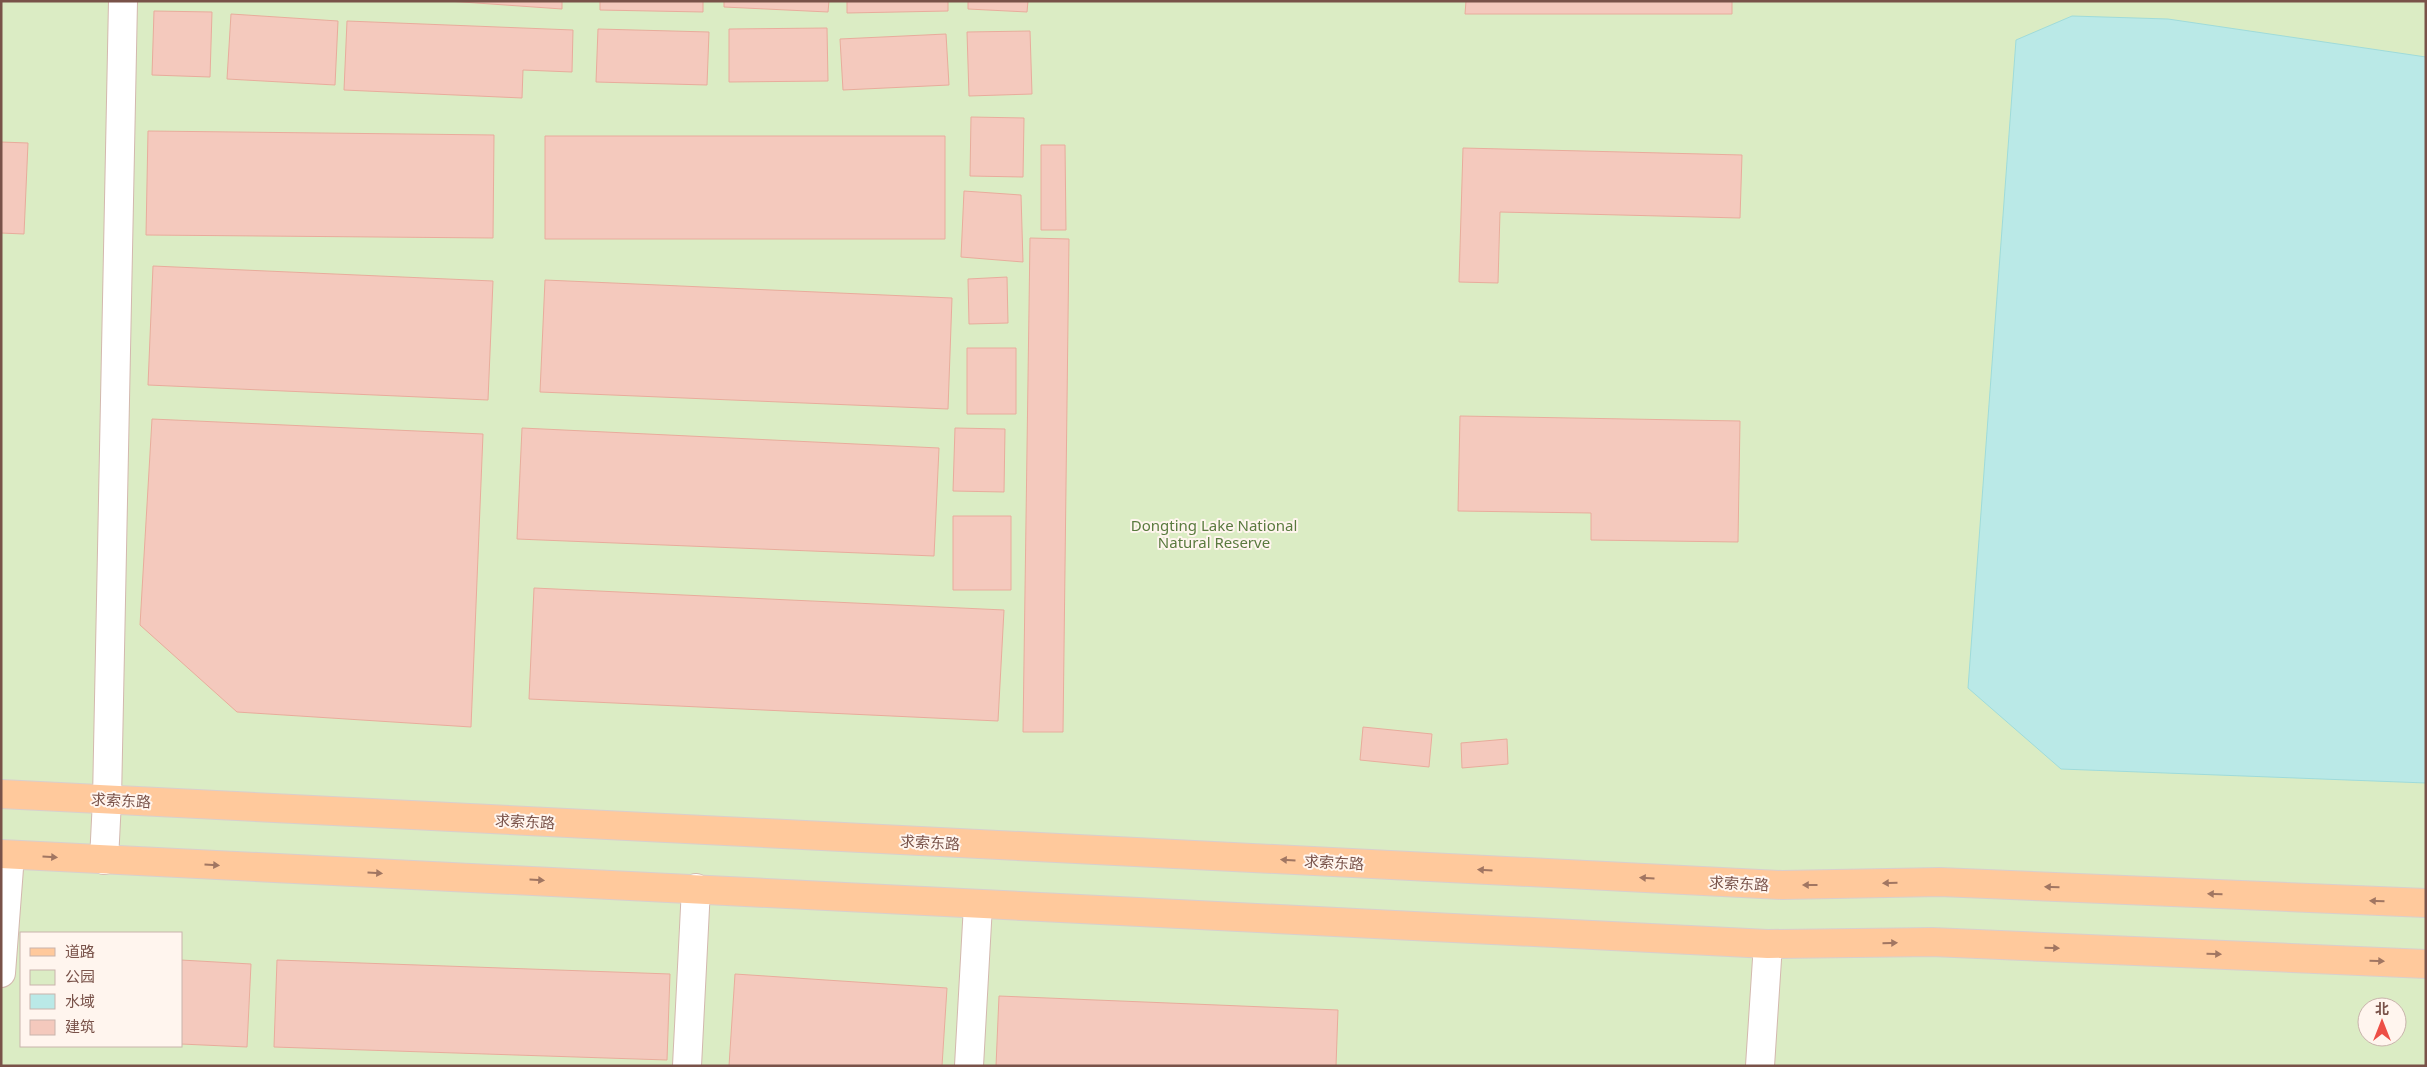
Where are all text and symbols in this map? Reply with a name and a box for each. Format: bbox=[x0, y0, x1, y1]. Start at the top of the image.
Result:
park label: Dongting Lake National Natural Reserve bbox=[1131, 515, 1297, 552]
street label: 求索东路 bbox=[91, 788, 151, 812]
street label: 求索东路 bbox=[495, 809, 555, 833]
street label: 求索东路 bbox=[900, 830, 960, 854]
street label: 求索东路 bbox=[1304, 850, 1364, 874]
one-way arrow bbox=[42, 853, 58, 861]
one-way arrow bbox=[1279, 855, 1295, 863]
one-way arrow bbox=[204, 861, 220, 869]
one-way arrow bbox=[1477, 866, 1493, 874]
one-way arrow bbox=[367, 869, 383, 877]
street label: 求索东路 bbox=[1709, 871, 1769, 895]
one-way arrow bbox=[1639, 874, 1655, 882]
one-way arrow bbox=[529, 877, 545, 885]
one-way arrow bbox=[1882, 880, 1898, 888]
one-way arrow bbox=[1801, 881, 1817, 889]
one-way arrow bbox=[2044, 882, 2060, 890]
one-way arrow bbox=[2206, 889, 2222, 897]
one-way arrow bbox=[2369, 896, 2385, 904]
legend bbox=[20, 932, 182, 1047]
one-way arrow bbox=[1882, 939, 1898, 947]
text: 道路 bbox=[65, 941, 95, 961]
one-way arrow bbox=[2044, 944, 2060, 952]
one-way arrow bbox=[2207, 951, 2223, 959]
one-way arrow bbox=[2369, 958, 2385, 966]
text: 公园 bbox=[65, 966, 95, 986]
text: 水域 bbox=[65, 991, 95, 1011]
north arrow bbox=[2357, 997, 2407, 1047]
text: 北 bbox=[2375, 999, 2389, 1018]
text: 建筑 bbox=[65, 1016, 95, 1036]

